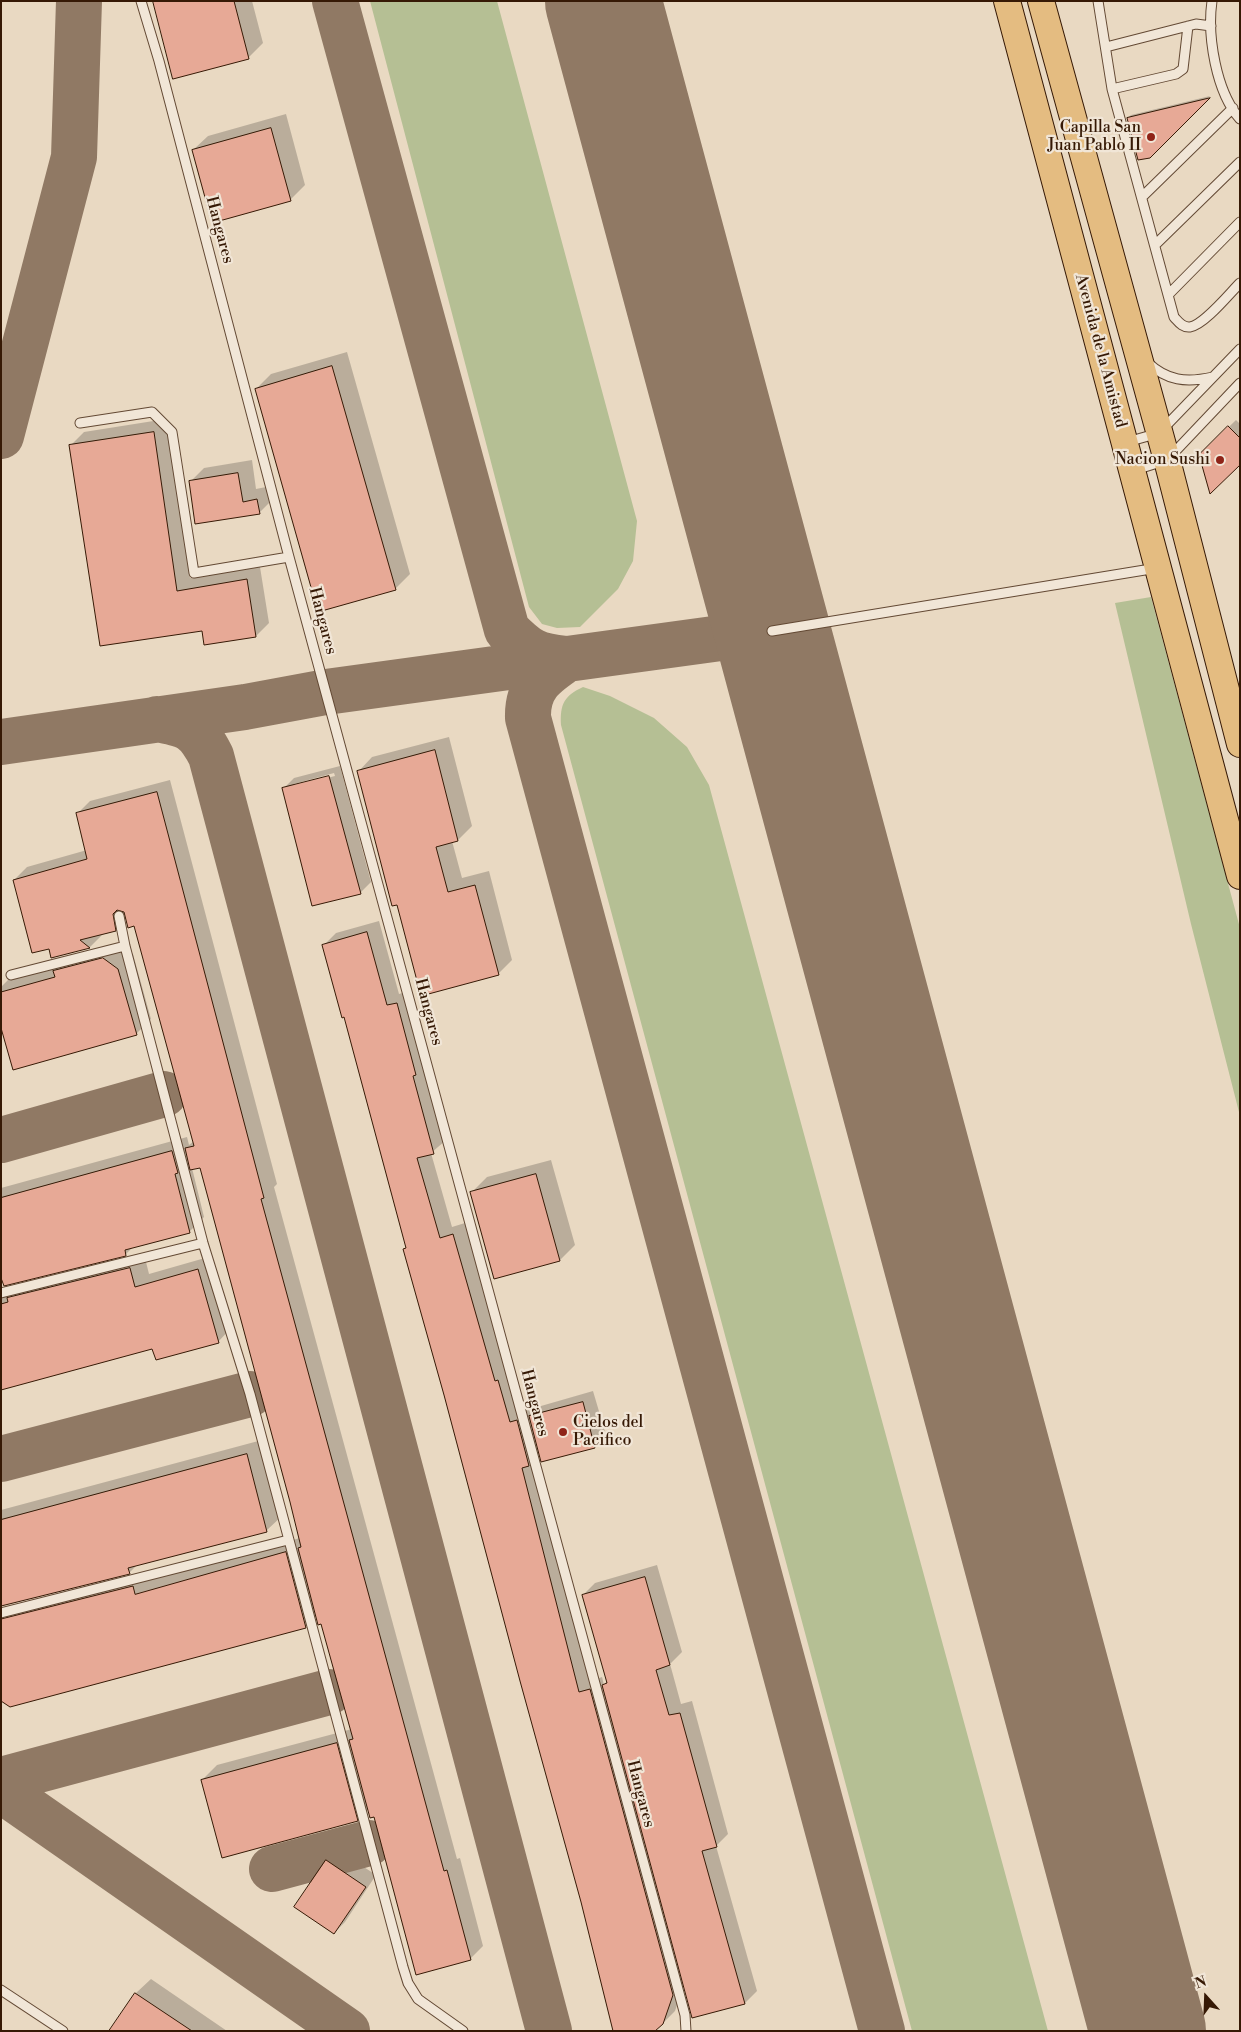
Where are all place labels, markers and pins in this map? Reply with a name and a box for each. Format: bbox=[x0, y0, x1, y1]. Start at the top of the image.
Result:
place label: Capilla San Juan Pablo II bbox=[1048, 118, 1141, 156]
marker: Capilla San Juan Pablo II bbox=[1145, 131, 1157, 143]
place label: Nacion Sushi bbox=[1115, 450, 1210, 470]
marker: Nacion Sushi bbox=[1214, 454, 1226, 466]
place label: Cielos del Pacifico bbox=[573, 1413, 643, 1451]
marker: Cielos del Pacifico bbox=[557, 1426, 569, 1438]

